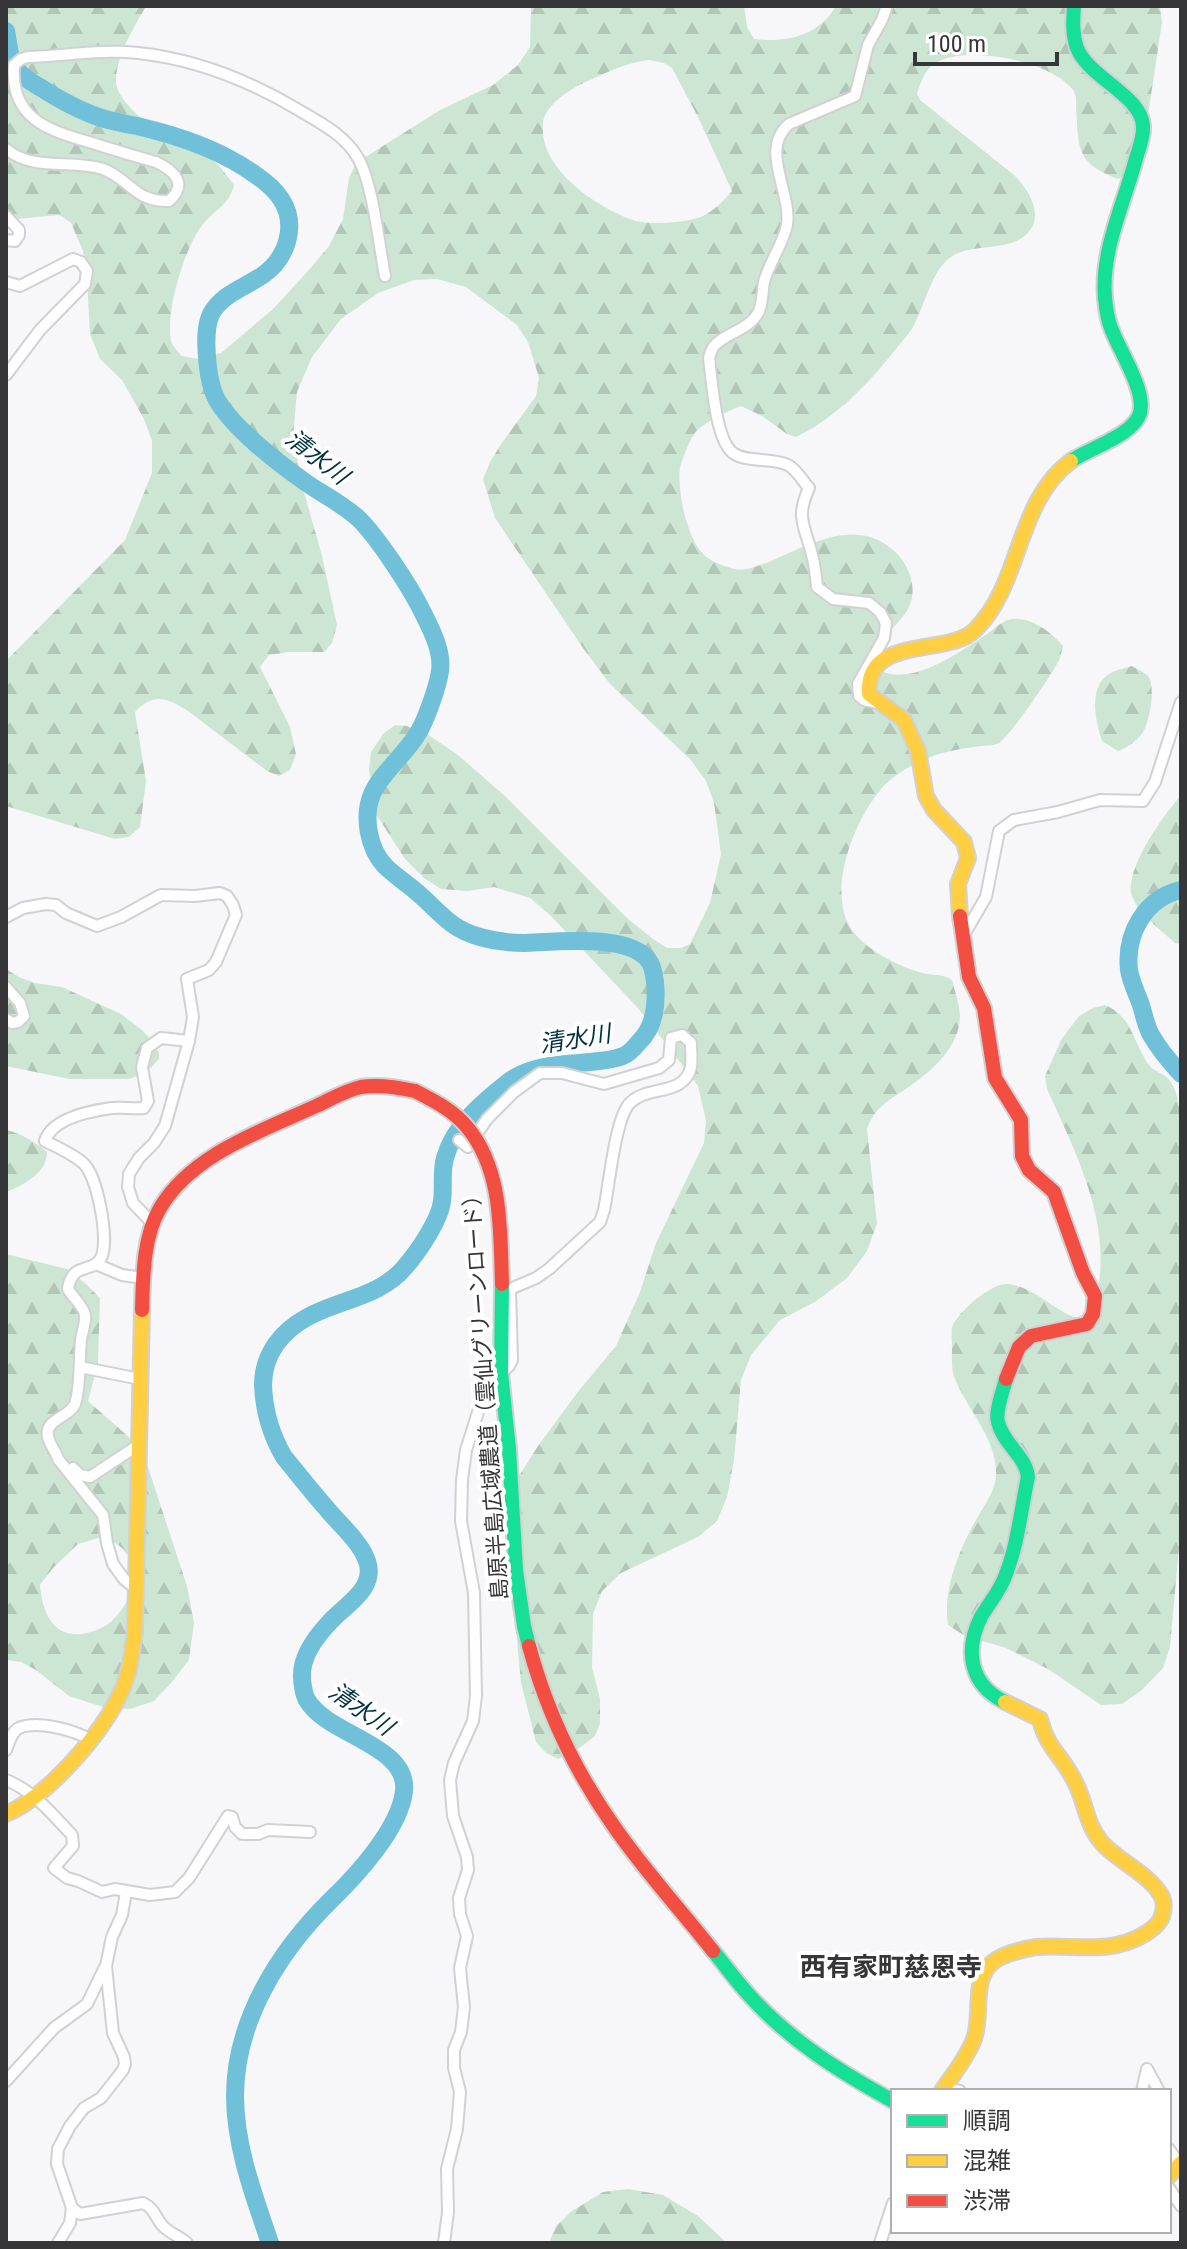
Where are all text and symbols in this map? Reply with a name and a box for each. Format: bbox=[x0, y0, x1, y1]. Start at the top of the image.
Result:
scale bar bbox=[915, 16, 1057, 66]
text: 100 m bbox=[927, 30, 986, 58]
water label: 清水川 bbox=[280, 424, 356, 492]
water label: 清水川 bbox=[537, 1019, 616, 1058]
street label: 島原半島広域農道（雲仙グリーンロード） bbox=[458, 1183, 513, 1601]
water label: 清水川 bbox=[323, 1677, 401, 1743]
district label: 西有家町慈恩寺 bbox=[800, 1952, 982, 1982]
legend bbox=[891, 2089, 1171, 2233]
text: 順調 bbox=[963, 2107, 1011, 2135]
text: 混雑 bbox=[963, 2147, 1011, 2175]
text: 渋滞 bbox=[963, 2187, 1011, 2215]

